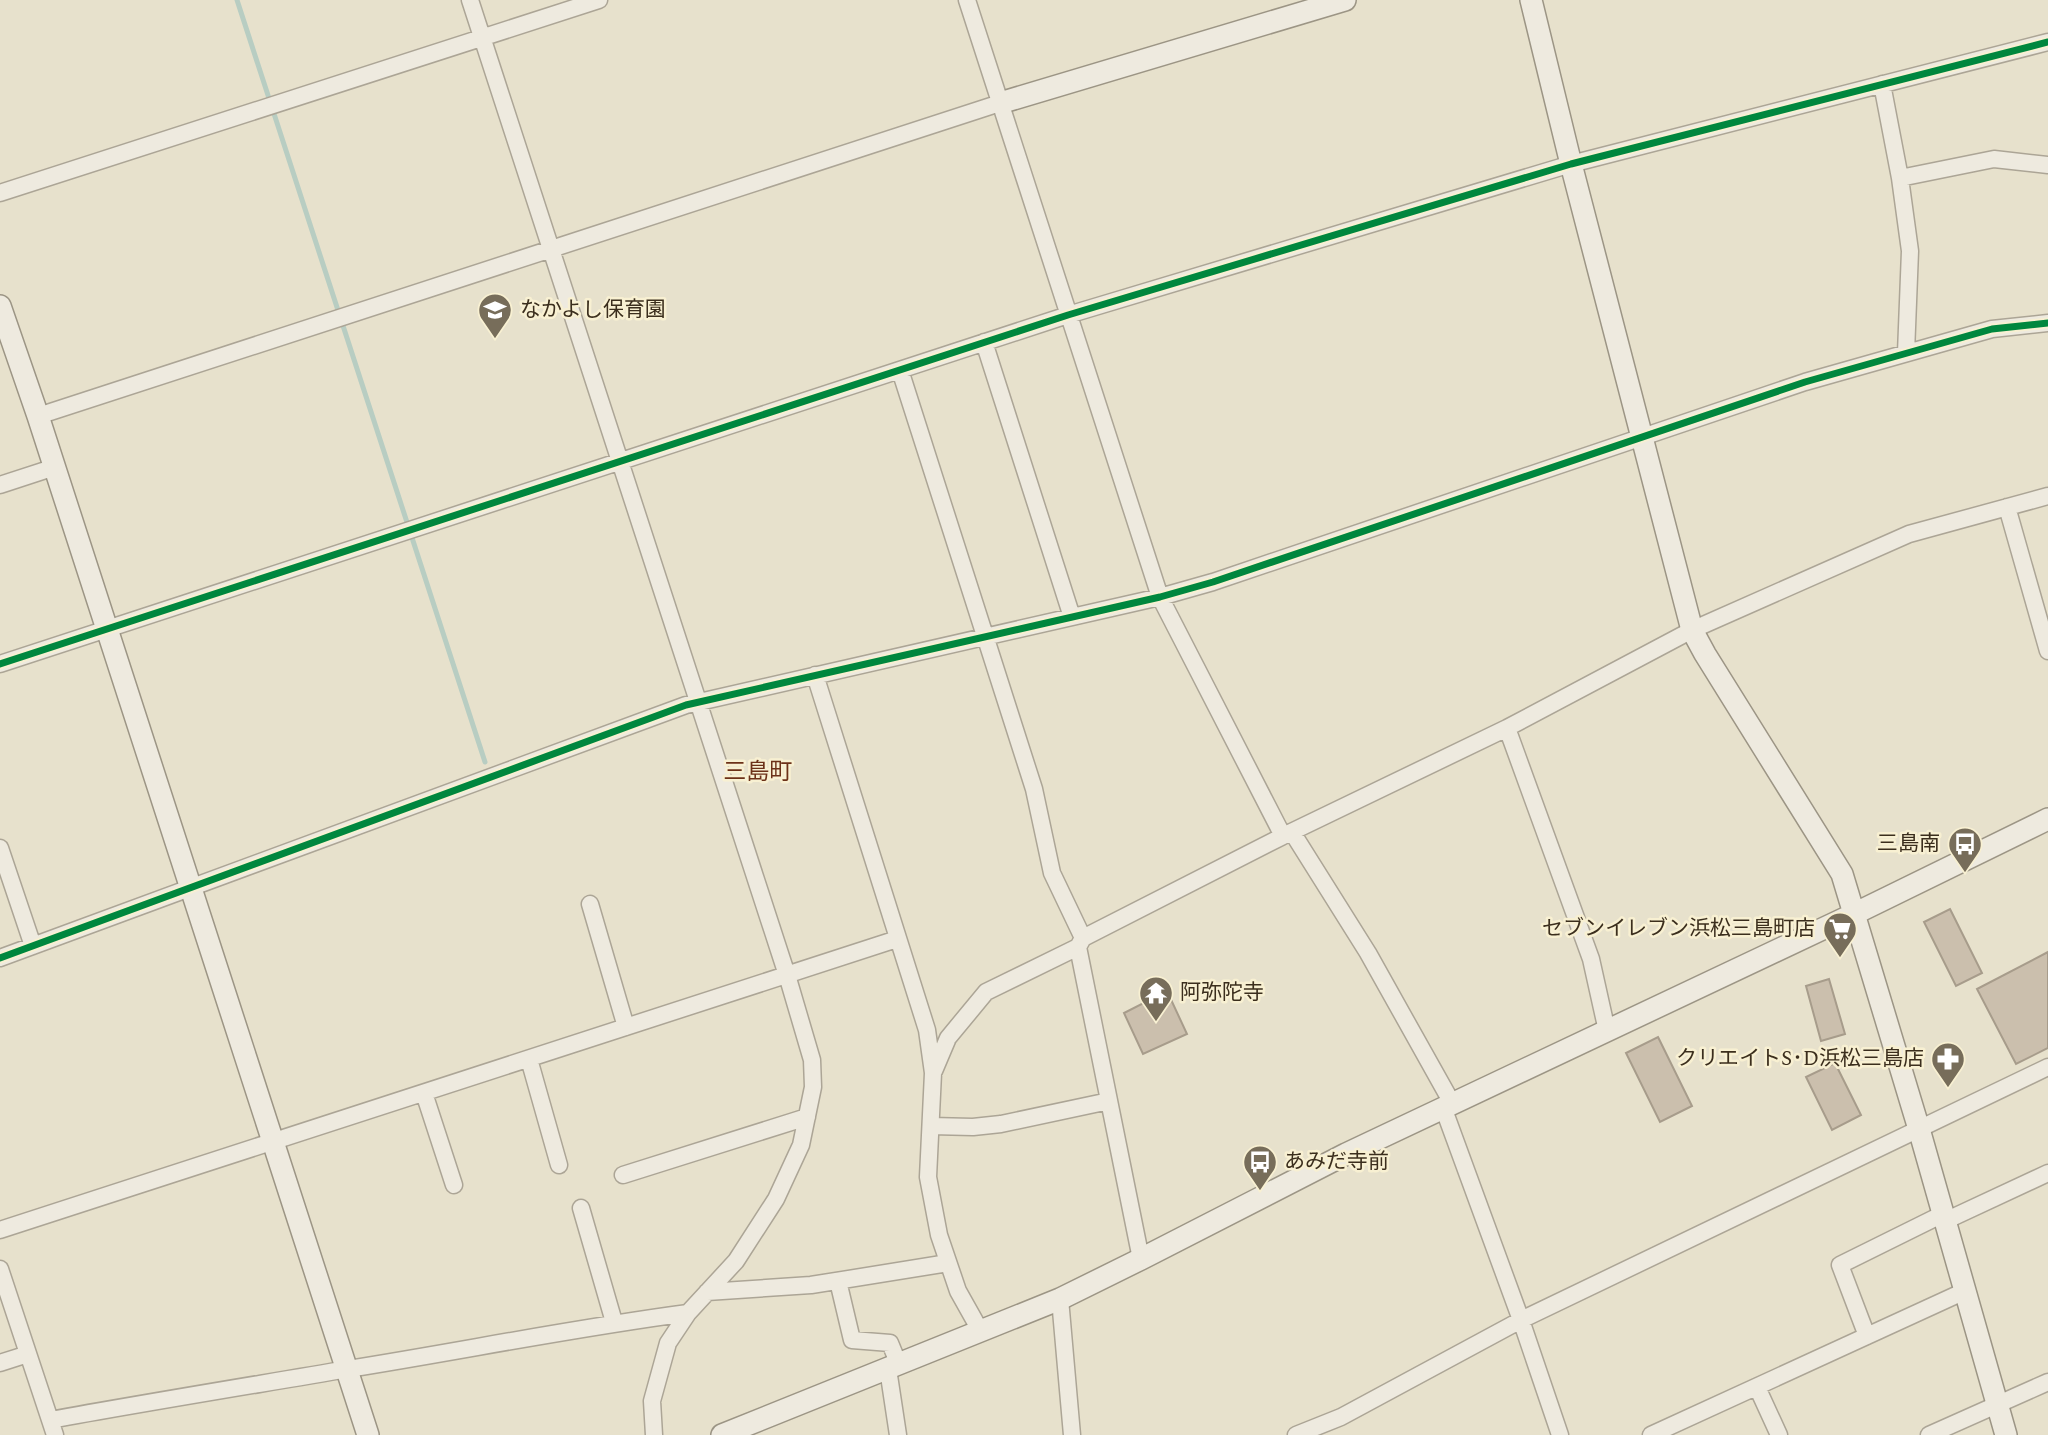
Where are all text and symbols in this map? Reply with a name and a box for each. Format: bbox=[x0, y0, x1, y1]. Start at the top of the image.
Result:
school or university icon: なかよし保育園 bbox=[476, 291, 514, 340]
place label: なかよし保育園 bbox=[520, 294, 666, 326]
district label: 三島町 bbox=[724, 755, 793, 790]
bus stop icon: 三島南 bbox=[1946, 825, 1984, 874]
place label: 三島南 bbox=[1877, 828, 1940, 860]
supermarket icon: セブンイレブン浜松三島町店 bbox=[1821, 910, 1859, 959]
place label: セブンイレブン浜松三島町店 bbox=[1542, 913, 1815, 945]
temple icon: 阿弥陀寺 bbox=[1137, 974, 1175, 1023]
place label: 阿弥陀寺 bbox=[1180, 977, 1264, 1009]
pharmacy icon: クリエイトS･D浜松三島店 bbox=[1929, 1040, 1967, 1089]
place label: クリエイトS･D浜松三島店 bbox=[1676, 1043, 1924, 1075]
bus stop icon: あみだ寺前 bbox=[1241, 1143, 1279, 1192]
place label: あみだ寺前 bbox=[1284, 1146, 1389, 1178]

